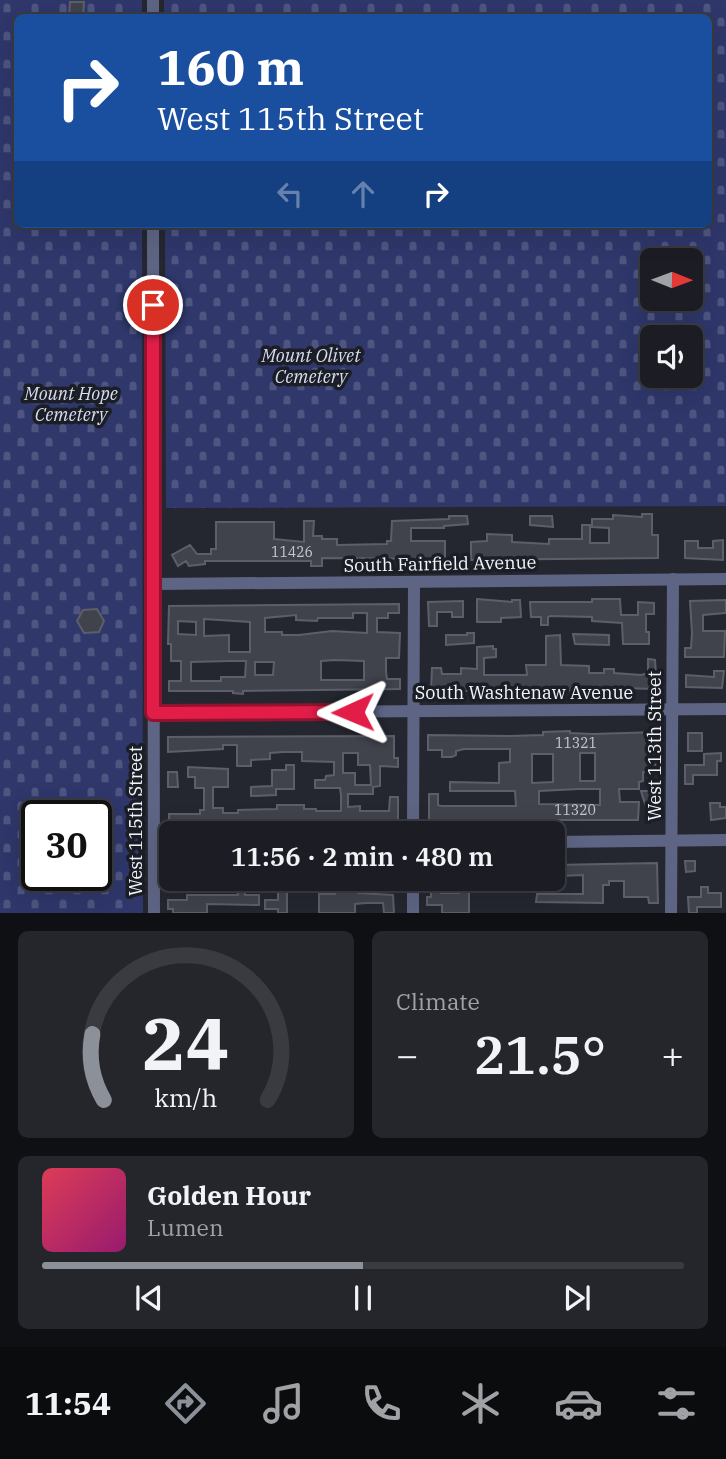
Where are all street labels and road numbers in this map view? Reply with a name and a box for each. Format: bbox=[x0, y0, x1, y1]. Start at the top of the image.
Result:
street label: South Fairfield Avenue bbox=[343, 550, 537, 577]
street label: West 113th Street bbox=[643, 671, 666, 821]
street label: South Washtenaw Avenue bbox=[415, 681, 633, 704]
street label: West 115th Street bbox=[124, 746, 147, 896]

